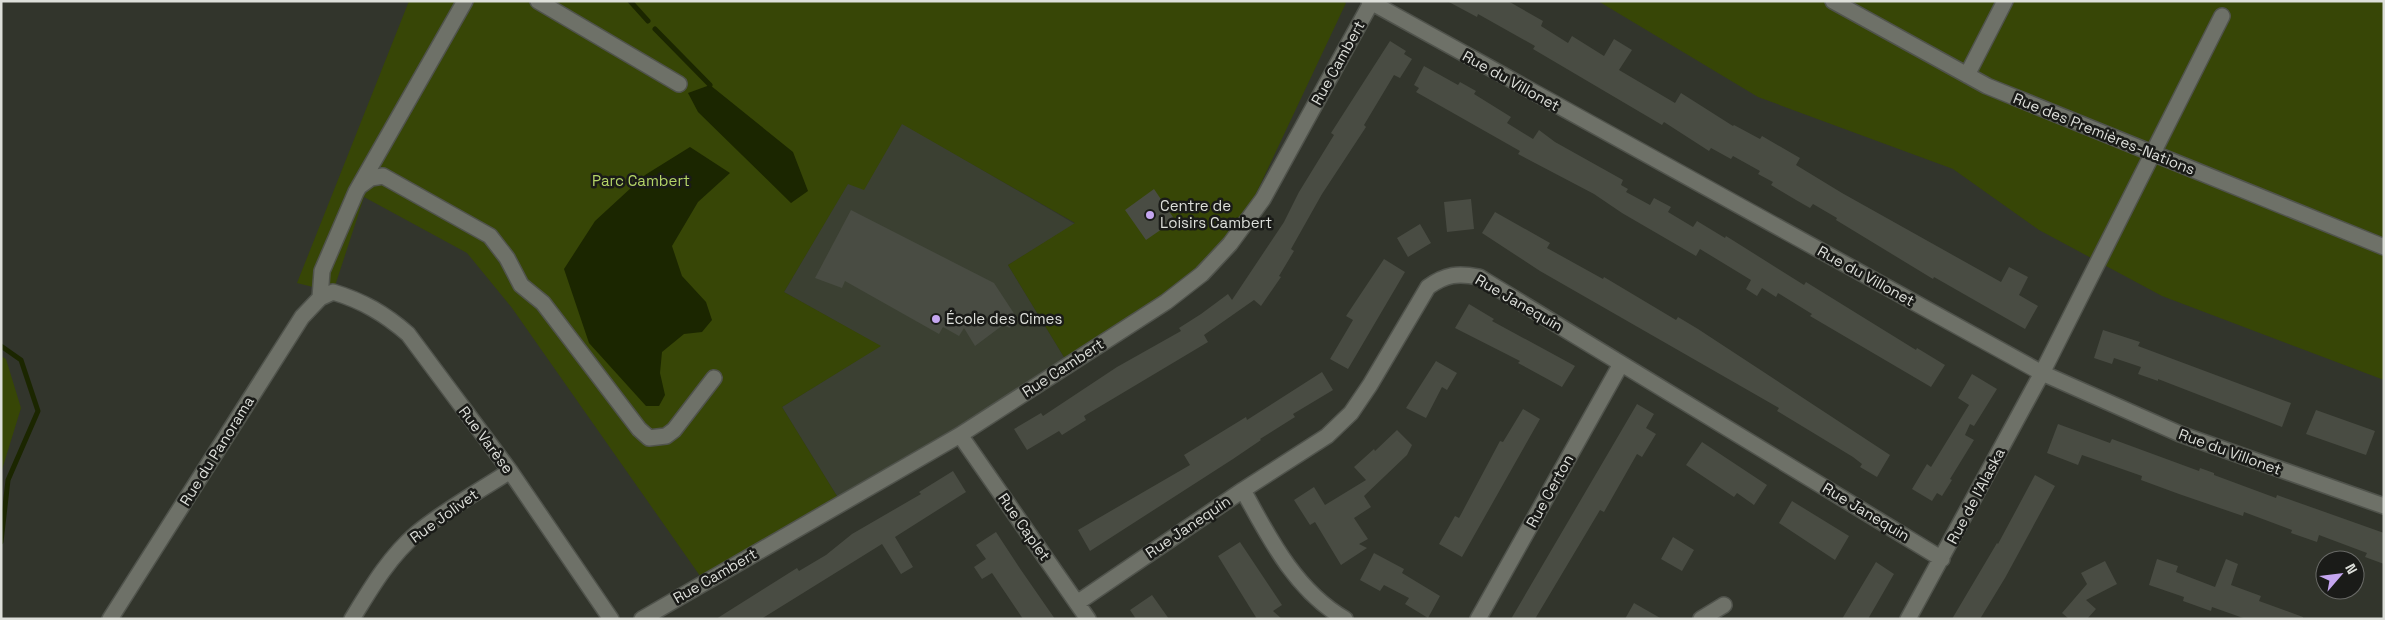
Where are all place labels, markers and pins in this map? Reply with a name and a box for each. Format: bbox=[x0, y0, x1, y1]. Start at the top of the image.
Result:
place label: Centre de Loisirs Cambert bbox=[1160, 196, 1272, 232]
marker: Centre de Loisirs Cambert bbox=[1144, 209, 1156, 221]
place label: École des Cimes bbox=[946, 309, 1062, 328]
marker: École des Cimes bbox=[930, 313, 942, 325]

